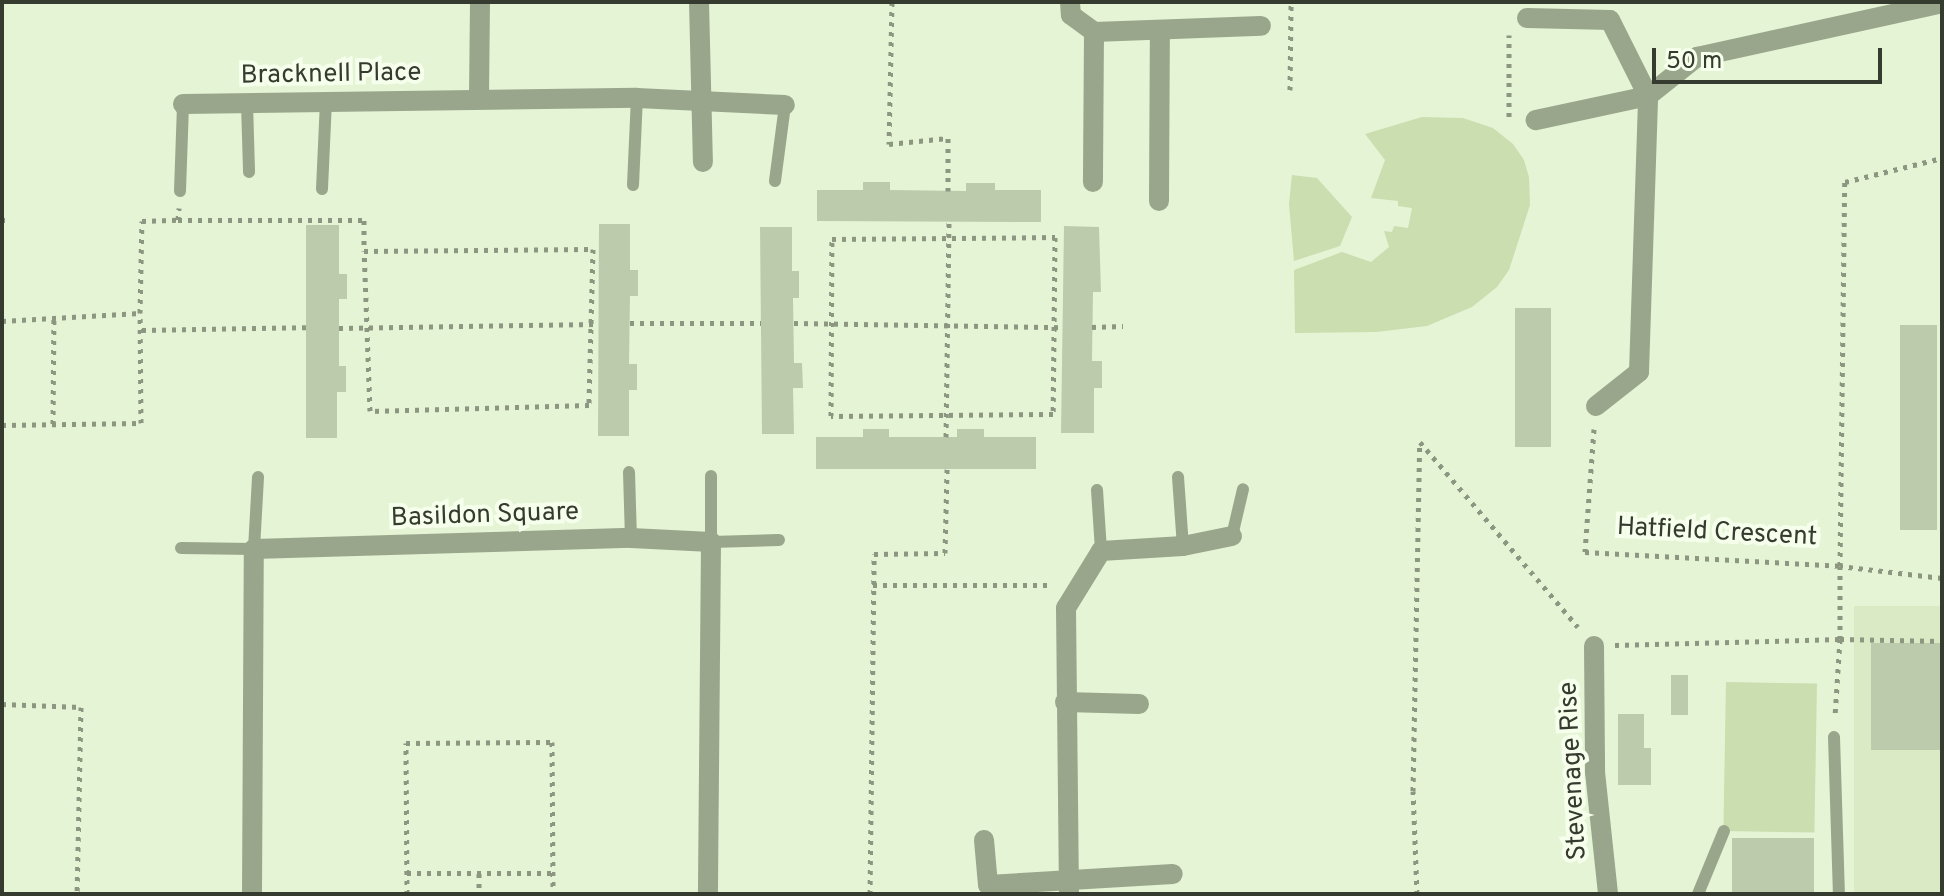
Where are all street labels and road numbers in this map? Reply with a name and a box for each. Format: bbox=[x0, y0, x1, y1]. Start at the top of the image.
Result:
street label: Bracknell Place bbox=[240, 58, 422, 92]
street label: Basildon Square bbox=[390, 497, 580, 535]
street label: Hatfield Crescent bbox=[1616, 512, 1818, 554]
street label: Stevenage Rise bbox=[1554, 681, 1594, 861]

